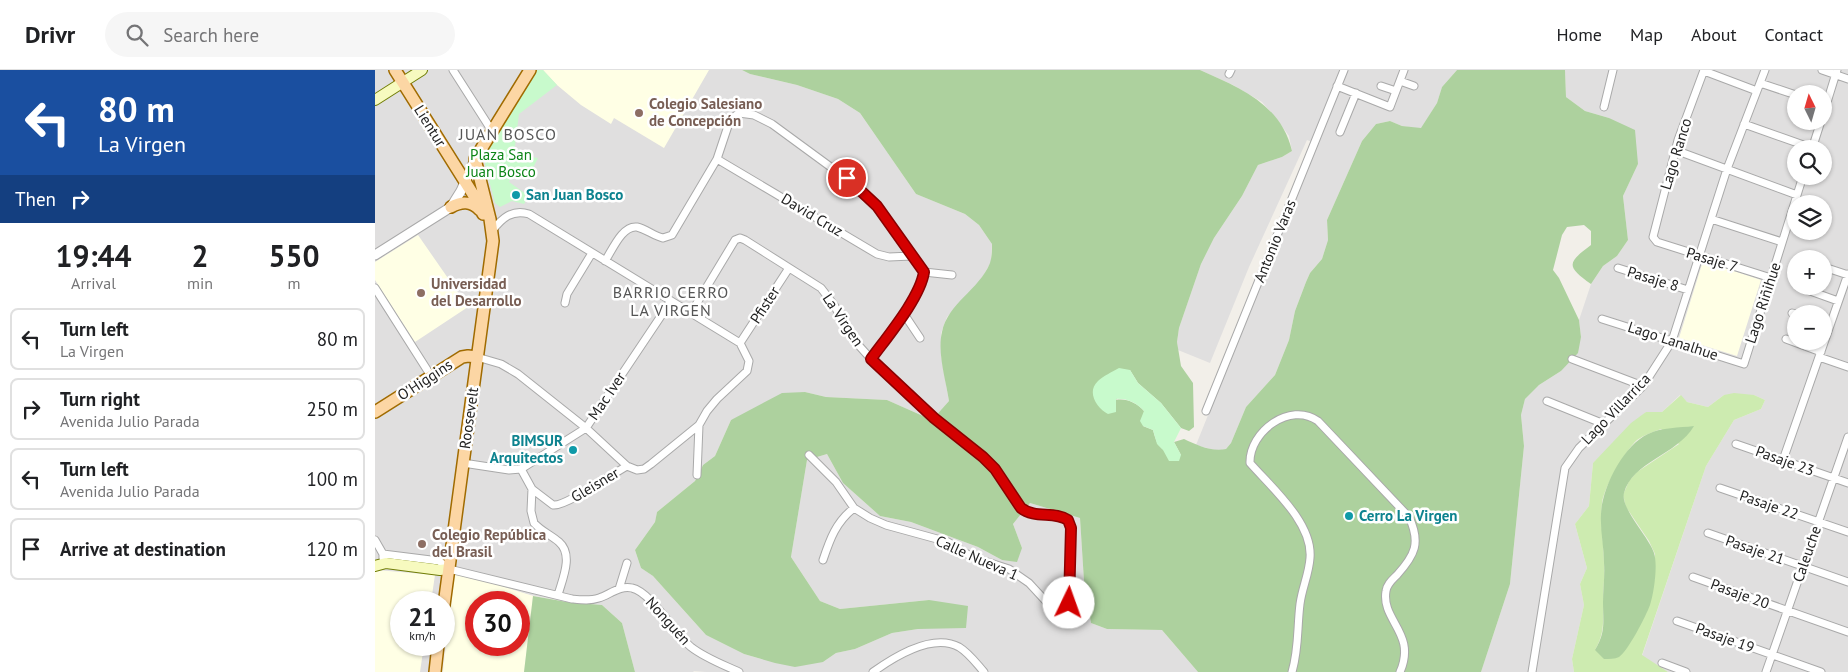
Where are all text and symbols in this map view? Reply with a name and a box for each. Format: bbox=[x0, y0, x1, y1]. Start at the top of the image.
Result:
search box bbox=[105, 12, 455, 57]
text: Drivr bbox=[25, 19, 75, 50]
icon: search bbox=[123, 21, 151, 49]
text: Search here bbox=[163, 23, 259, 47]
text: Home bbox=[1556, 23, 1602, 46]
text: Map bbox=[1630, 23, 1663, 46]
text: About bbox=[1691, 23, 1737, 46]
text: Contact bbox=[1765, 23, 1823, 46]
north arrow bbox=[1787, 85, 1833, 130]
map controls bbox=[1787, 85, 1832, 350]
text: 80 m bbox=[98, 86, 175, 132]
icon: left bbox=[15, 90, 80, 155]
place label: Colegio Salesiano de Concepción bbox=[649, 94, 762, 130]
street label: Lientur bbox=[410, 101, 451, 150]
marker: Colegio Salesiano de Concepción bbox=[633, 107, 645, 119]
street label: Lago Ranco bbox=[1656, 116, 1695, 192]
district label: JUAN BOSCO bbox=[458, 124, 557, 144]
text: La Virgen bbox=[98, 130, 186, 158]
button: search bbox=[1787, 140, 1832, 185]
park label: Plaza San Juan Bosco bbox=[465, 145, 536, 181]
pin bbox=[826, 157, 868, 199]
icon: arrive bbox=[833, 164, 861, 192]
icon: right bbox=[66, 185, 94, 213]
place label: San Juan Bosco bbox=[526, 185, 623, 204]
text: Then bbox=[15, 187, 56, 211]
marker: San Juan Bosco bbox=[510, 189, 522, 201]
street label: David Cruz bbox=[778, 189, 847, 240]
button: layers bbox=[1787, 195, 1832, 240]
street label: Antonio Varas bbox=[1249, 197, 1300, 285]
text: 19:44 bbox=[55, 236, 132, 275]
text: 2 bbox=[192, 236, 209, 275]
text: 550 bbox=[268, 236, 320, 275]
street label: Pasaje 7 bbox=[1684, 243, 1740, 276]
button: + bbox=[1787, 250, 1832, 295]
street label: Lago Riñihue bbox=[1740, 260, 1785, 346]
street label: Pasaje 8 bbox=[1625, 262, 1681, 295]
text: Arrival bbox=[71, 273, 116, 293]
text: min bbox=[187, 273, 213, 293]
text: m bbox=[288, 273, 301, 293]
place label: Universidad del Desarrollo bbox=[431, 274, 521, 310]
district label: BARRIO CERRO LA VIRGEN bbox=[613, 282, 729, 320]
street label: Pfister bbox=[746, 283, 784, 327]
marker: Universidad del Desarrollo bbox=[415, 287, 427, 299]
street label: La Virgen bbox=[819, 290, 868, 350]
button: − bbox=[1787, 305, 1832, 350]
text: Turn left bbox=[60, 317, 129, 341]
street label: Lago Lanalhue bbox=[1626, 317, 1721, 364]
icon: left bbox=[17, 325, 45, 353]
text: 80 m bbox=[317, 327, 358, 351]
text: La Virgen bbox=[60, 341, 124, 361]
street label: O'Higgins bbox=[394, 355, 456, 404]
street label: Mac Iver bbox=[584, 368, 630, 423]
street label: Lago Villarrica bbox=[1577, 369, 1654, 448]
street label: Roosevelt bbox=[455, 386, 482, 450]
text: Turn right bbox=[60, 387, 140, 411]
icon: right bbox=[17, 395, 45, 423]
text: 250 m bbox=[306, 397, 358, 421]
text: Avenida Julio Parada bbox=[60, 411, 200, 431]
place label: BIMSUR Arquitectos bbox=[490, 431, 563, 467]
street label: Pasaje 23 bbox=[1753, 441, 1817, 480]
marker: BIMSUR Arquitectos bbox=[567, 444, 579, 456]
text: Turn left bbox=[60, 457, 129, 481]
street label: Gleisner bbox=[567, 463, 622, 506]
icon: left bbox=[17, 465, 45, 493]
text: 100 m bbox=[306, 467, 358, 491]
text: Avenida Julio Parada bbox=[60, 481, 200, 501]
street label: Pasaje 22 bbox=[1737, 486, 1801, 523]
place label: Cerro La Virgen bbox=[1359, 506, 1458, 525]
marker: Cerro La Virgen bbox=[1343, 510, 1355, 522]
street label: Caleuche bbox=[1788, 523, 1825, 585]
place label: Colegio República del Brasil bbox=[432, 525, 546, 561]
street label: Calle Nueva 1 bbox=[933, 531, 1021, 584]
street label: Pasaje 21 bbox=[1723, 531, 1787, 568]
icon: arrive bbox=[17, 535, 45, 563]
text: Arrive at destination bbox=[60, 537, 226, 561]
text: 120 m bbox=[306, 537, 358, 561]
marker: Colegio República del Brasil bbox=[416, 538, 428, 550]
street label: Pasaje 20 bbox=[1708, 574, 1772, 613]
position arrow bbox=[1042, 576, 1094, 628]
speed limit sign: 30 bbox=[465, 591, 530, 656]
street label: Nonguén bbox=[642, 593, 695, 649]
text: 21 bbox=[408, 601, 437, 633]
street label: Pasaje 19 bbox=[1693, 618, 1757, 657]
text: km/h bbox=[409, 628, 436, 643]

